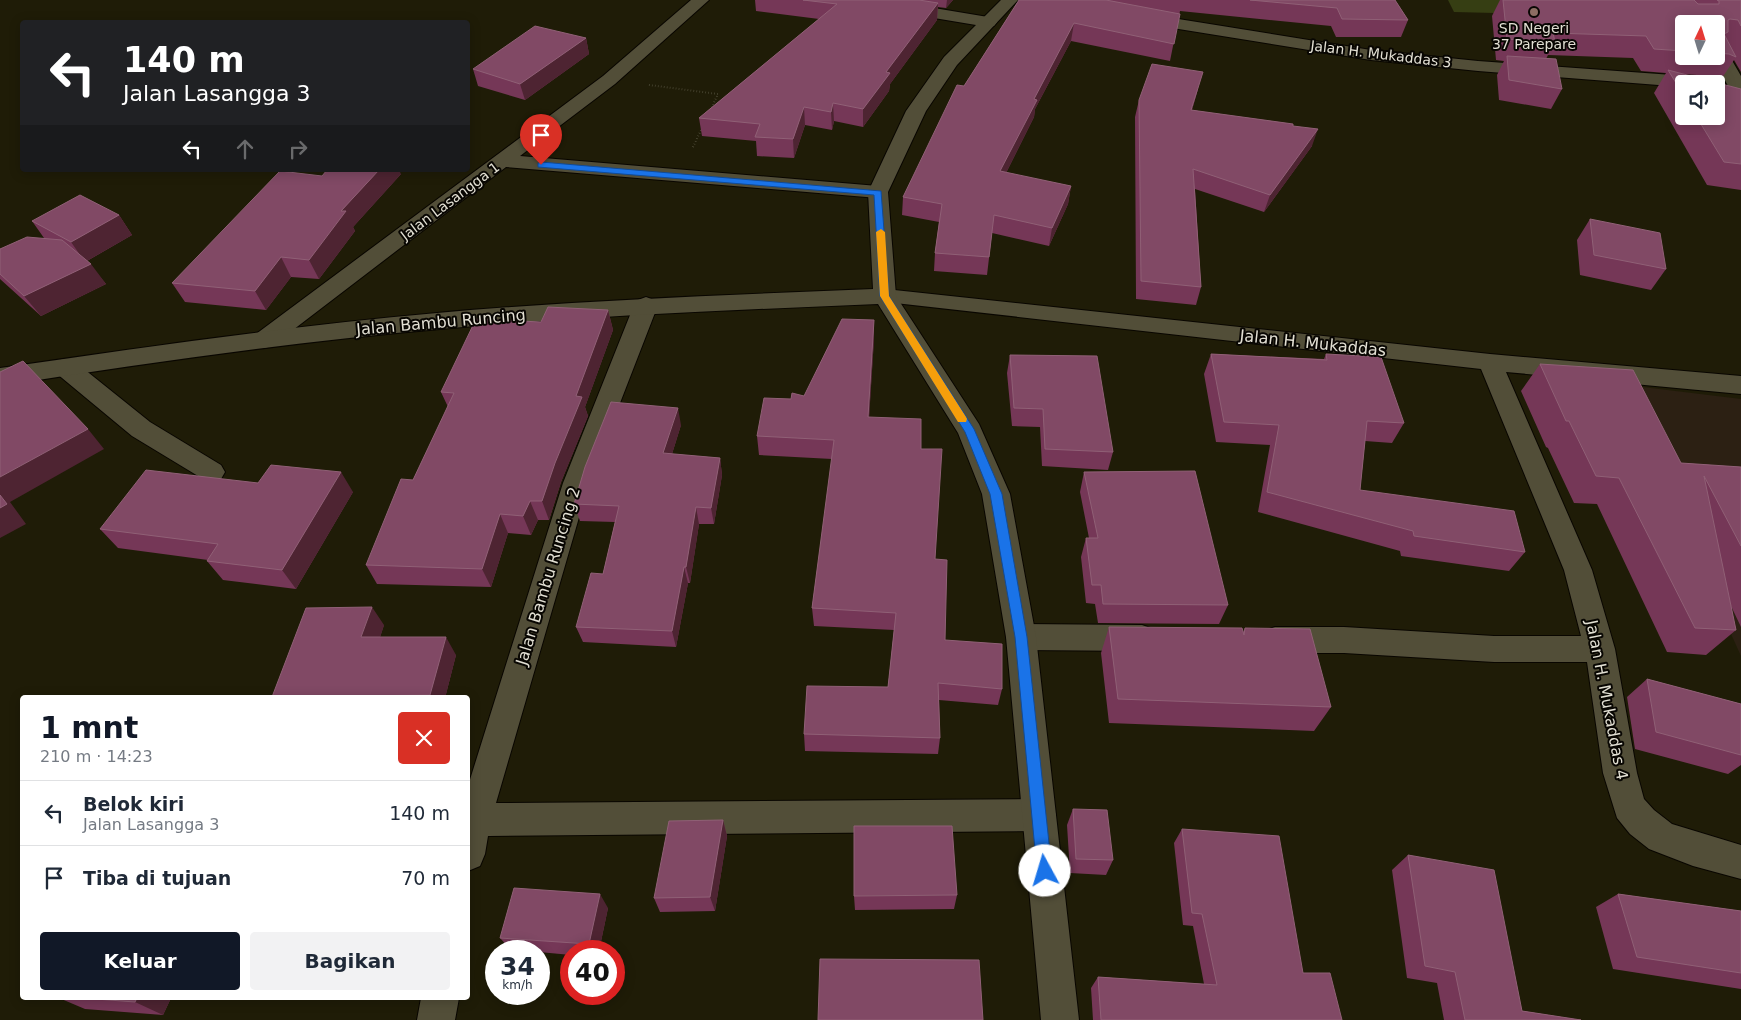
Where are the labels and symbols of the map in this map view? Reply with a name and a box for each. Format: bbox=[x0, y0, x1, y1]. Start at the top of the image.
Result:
marker: SD Negeri 37 Parepare bbox=[1528, 6, 1540, 18]
north arrow bbox=[1675, 15, 1725, 65]
place label: SD Negeri 37 Parepare bbox=[1492, 20, 1576, 52]
street label: Jalan H. Mukaddas 3 bbox=[1309, 37, 1452, 71]
pin bbox=[520, 114, 562, 165]
street label: Jalan Lasangga 1 bbox=[397, 159, 502, 244]
street label: Jalan Bambu Runcing bbox=[355, 305, 526, 339]
street label: Jalan H. Mukaddas bbox=[1238, 326, 1387, 360]
street label: Jalan Bambu Runcing 2 bbox=[512, 485, 584, 668]
street label: Jalan H. Mukaddas 4 bbox=[1582, 618, 1632, 782]
position arrow bbox=[1018, 844, 1070, 896]
speed limit sign: 40 bbox=[560, 940, 625, 1005]

